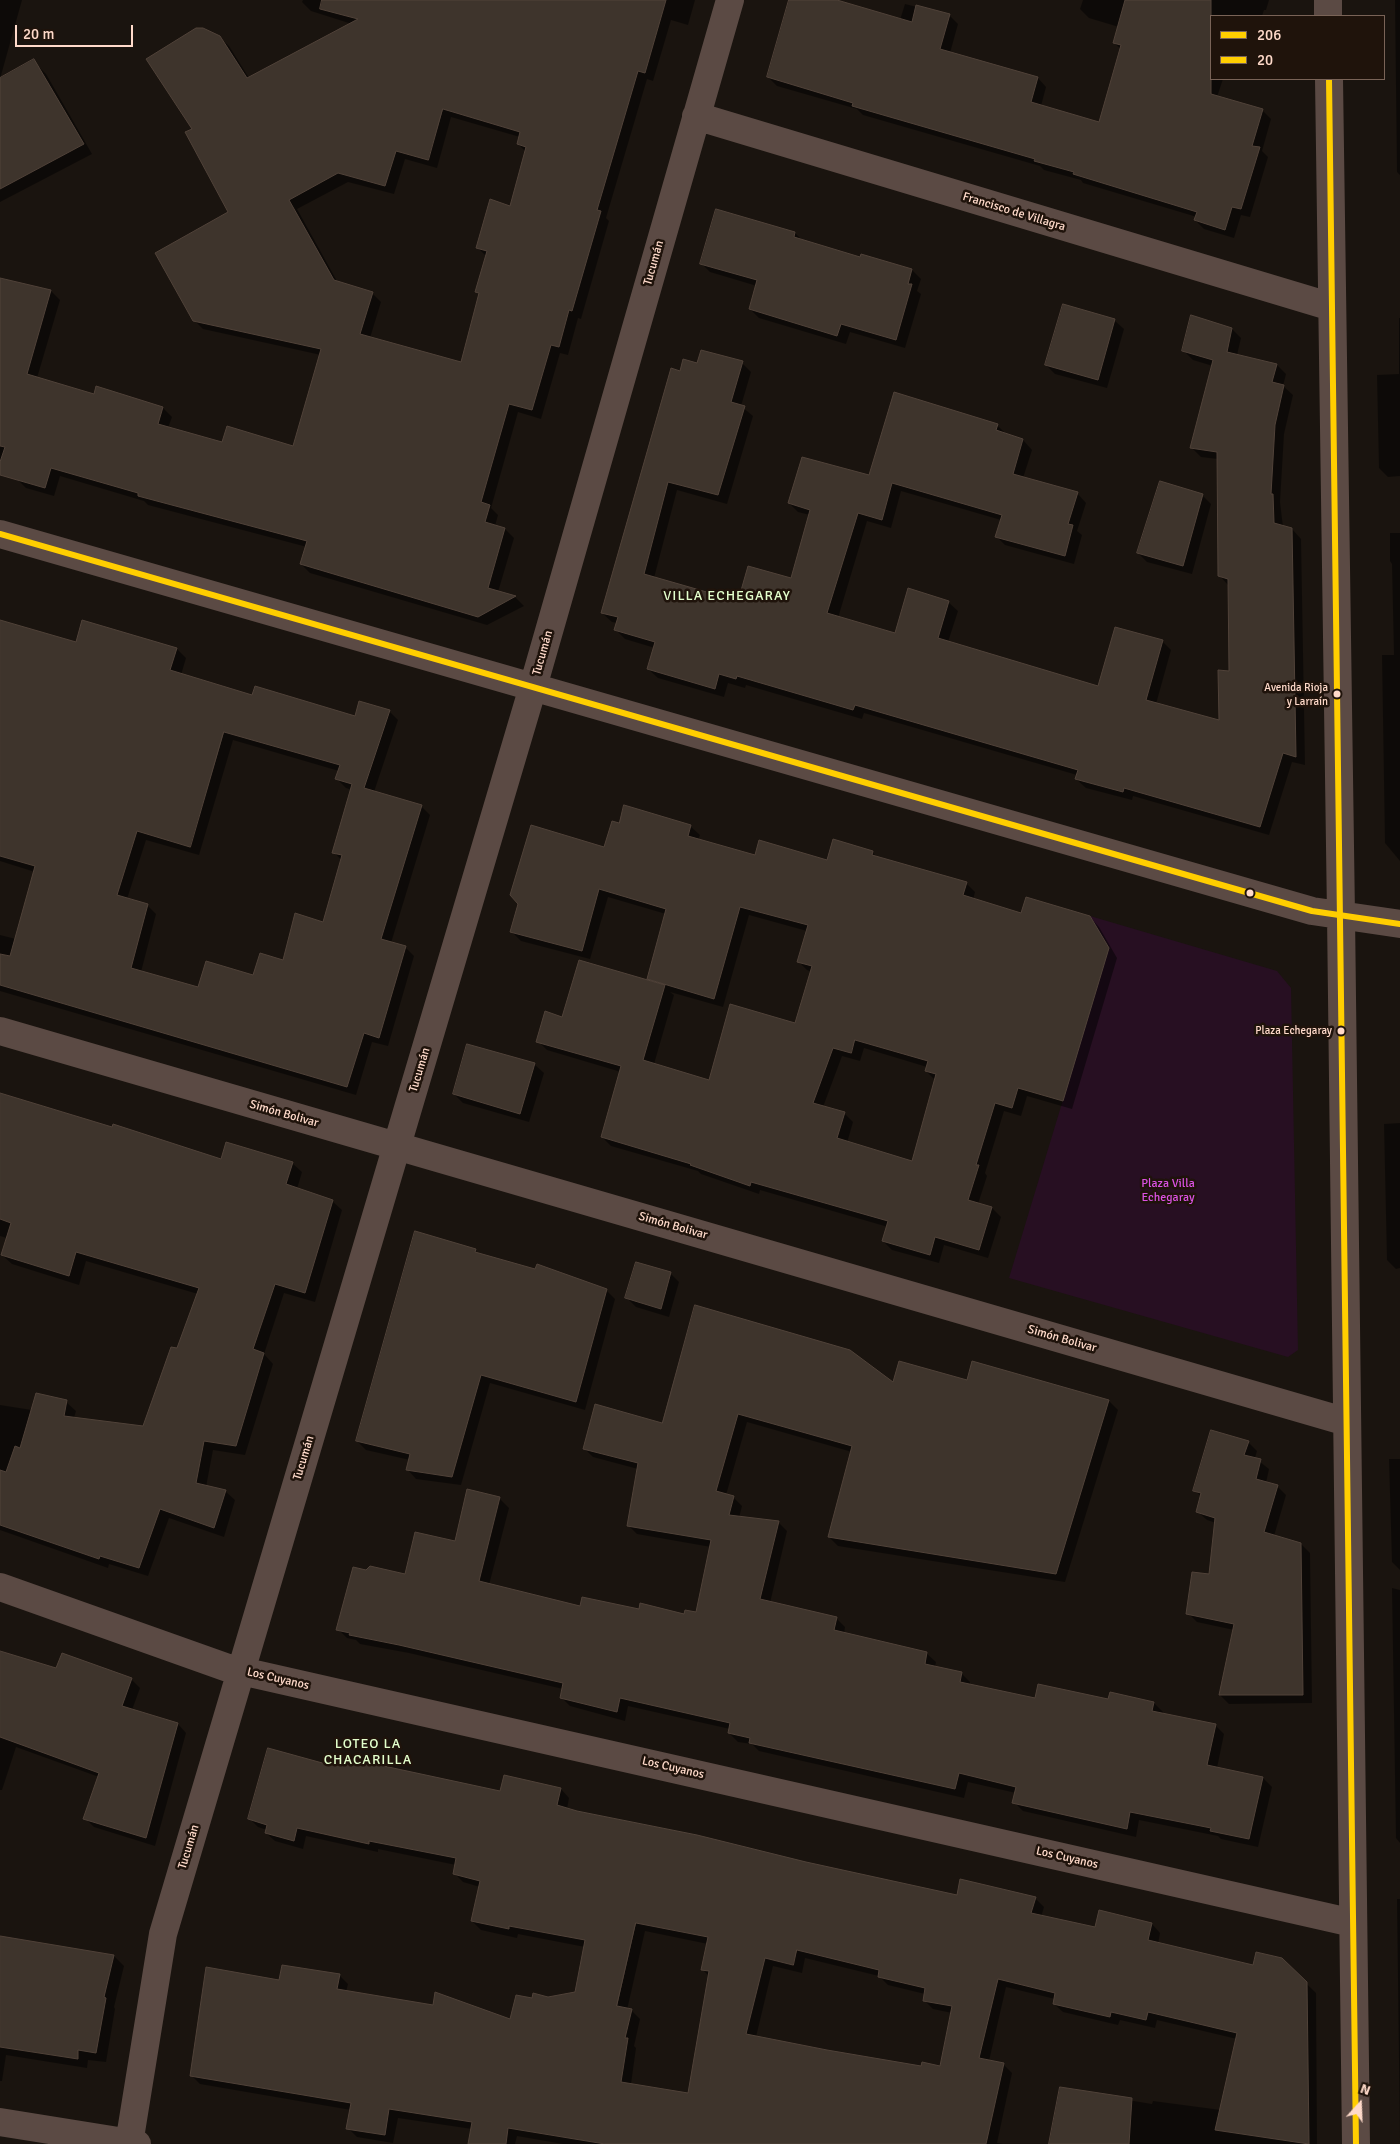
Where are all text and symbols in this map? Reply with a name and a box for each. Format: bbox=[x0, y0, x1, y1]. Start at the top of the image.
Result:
scale bar bbox=[18, 15, 135, 47]
legend bbox=[1210, 15, 1385, 80]
text: 20 m bbox=[23, 25, 54, 43]
text: 206 bbox=[1257, 26, 1281, 44]
text: 20 bbox=[1257, 51, 1273, 69]
street label: Francisco de Villagra bbox=[961, 190, 1067, 234]
street label: Tucumán bbox=[641, 239, 667, 287]
district label: VILLA ECHEGARAY bbox=[661, 588, 793, 604]
street label: Tucumán bbox=[530, 629, 556, 677]
place label: Avenida Rioja y Larraín bbox=[1264, 681, 1328, 707]
marker: Avenida Rioja y Larraín bbox=[1332, 689, 1342, 699]
unlabelled marker bbox=[1245, 888, 1255, 898]
place label: Plaza Echegaray bbox=[1255, 1024, 1332, 1038]
marker: Plaza Echegaray bbox=[1336, 1026, 1346, 1036]
street label: Tucumán bbox=[406, 1046, 434, 1094]
street label: Simón Bolivar bbox=[248, 1097, 320, 1131]
park label: Plaza Villa Echegaray bbox=[1141, 1177, 1195, 1205]
street label: Simón Bolivar bbox=[637, 1209, 709, 1243]
street label: Simón Bolivar bbox=[1026, 1322, 1098, 1356]
street label: Tucumán bbox=[290, 1434, 318, 1482]
street label: Los Cuyanos bbox=[245, 1665, 311, 1693]
district label: LOTEO LA CHACARILLA bbox=[322, 1736, 414, 1768]
street label: Los Cuyanos bbox=[640, 1754, 706, 1782]
street label: Tucumán bbox=[175, 1823, 203, 1871]
street label: Los Cuyanos bbox=[1034, 1844, 1100, 1872]
north arrow bbox=[1335, 2079, 1385, 2129]
text: N bbox=[1358, 2080, 1373, 2099]

